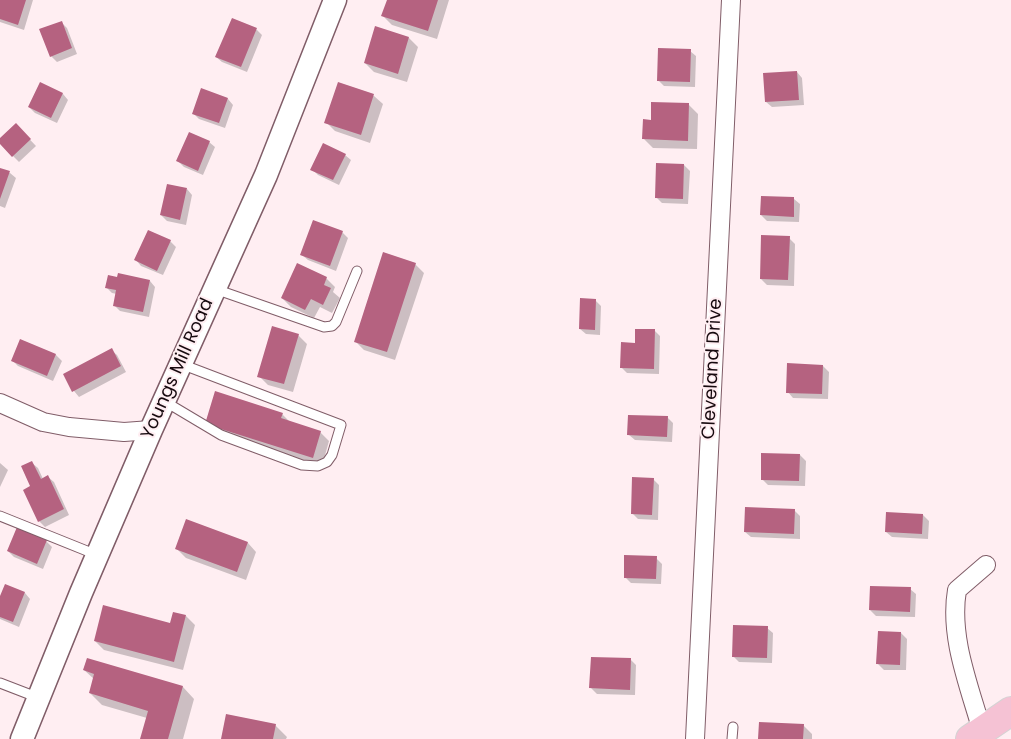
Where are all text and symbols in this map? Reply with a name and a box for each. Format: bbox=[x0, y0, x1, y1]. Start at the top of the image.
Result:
street label: Youngs Mill Road bbox=[137, 295, 219, 443]
street label: Cleveland Drive bbox=[699, 298, 727, 440]

